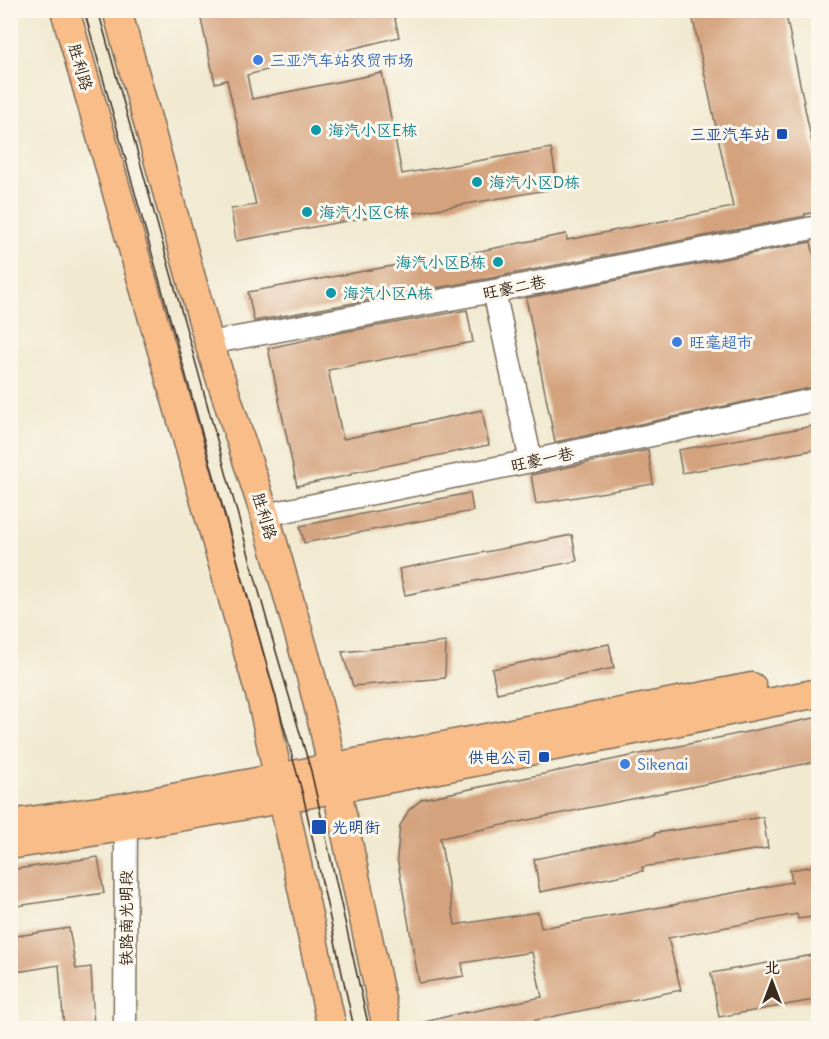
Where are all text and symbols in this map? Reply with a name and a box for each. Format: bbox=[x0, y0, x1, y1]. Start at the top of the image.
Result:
street label: 胜利路 bbox=[65, 41, 97, 93]
place label: 三亚汽车站农贸市场 bbox=[270, 50, 414, 70]
marker: 三亚汽车站农贸市场 bbox=[251, 53, 265, 67]
place label: 海汽小区E栋 bbox=[328, 120, 417, 140]
marker: 海汽小区E栋 bbox=[309, 123, 323, 137]
place label: 三亚汽车站 bbox=[690, 124, 770, 144]
marker: 三亚汽车站 bbox=[775, 127, 789, 141]
place label: 海汽小区D栋 bbox=[489, 172, 580, 192]
marker: 海汽小区D栋 bbox=[470, 175, 484, 189]
place label: 海汽小区C栋 bbox=[319, 202, 410, 222]
marker: 海汽小区C栋 bbox=[300, 205, 314, 219]
place label: 海汽小区B栋 bbox=[396, 252, 486, 272]
marker: 海汽小区B栋 bbox=[491, 255, 505, 269]
street label: 旺豪二巷 bbox=[481, 271, 547, 303]
place label: 海汽小区A栋 bbox=[343, 283, 433, 303]
marker: 海汽小区A栋 bbox=[324, 286, 338, 300]
place label: 旺毫超市 bbox=[689, 332, 753, 352]
marker: 旺毫超市 bbox=[670, 335, 684, 349]
street label: 旺豪一巷 bbox=[509, 443, 575, 475]
street label: 胜利路 bbox=[248, 490, 282, 542]
place label: 供电公司 bbox=[468, 747, 532, 767]
marker: 供电公司 bbox=[537, 750, 551, 764]
place label: Sikenai bbox=[637, 754, 688, 774]
marker: Sikenai bbox=[618, 757, 632, 771]
place label: 光明街 bbox=[332, 817, 380, 837]
marker: 光明街 bbox=[310, 818, 328, 836]
street label: 铁路南光明段 bbox=[116, 870, 136, 966]
north arrow bbox=[742, 952, 802, 1012]
text: 北 bbox=[764, 957, 780, 977]

